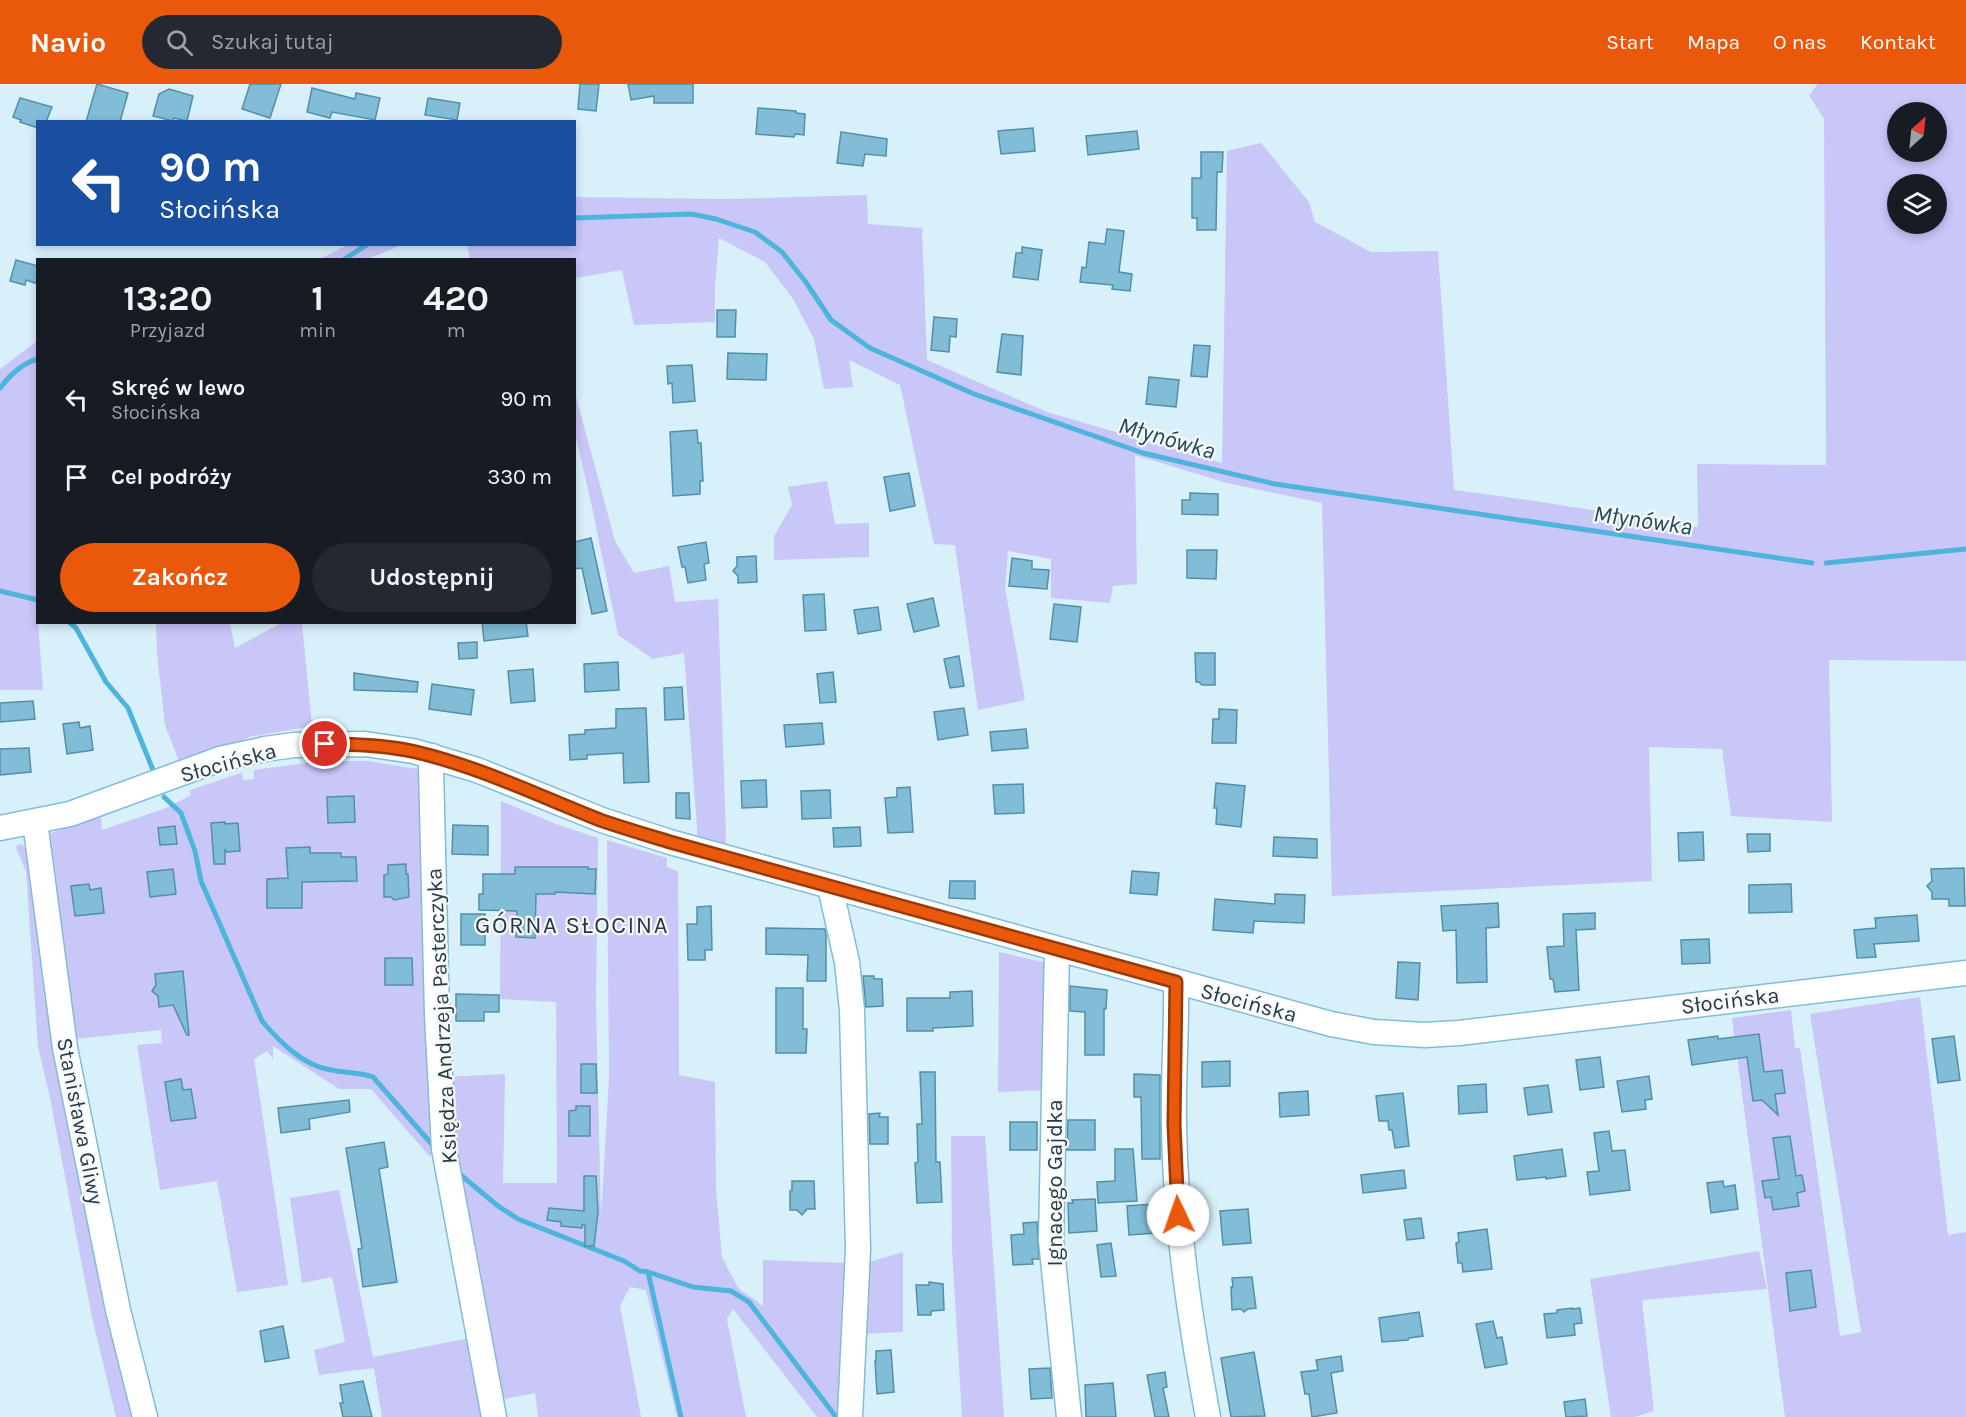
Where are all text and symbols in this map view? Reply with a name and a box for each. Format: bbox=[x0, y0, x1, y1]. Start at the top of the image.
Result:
search box bbox=[142, 15, 562, 69]
text: Navio bbox=[30, 26, 106, 59]
icon: search bbox=[163, 26, 196, 59]
text: Szukaj tutaj bbox=[211, 29, 334, 55]
text: Start bbox=[1606, 30, 1654, 54]
text: Mapa bbox=[1687, 30, 1740, 54]
text: O nas bbox=[1773, 30, 1827, 54]
text: Kontakt bbox=[1860, 30, 1936, 54]
north arrow bbox=[1887, 102, 1947, 162]
map controls bbox=[1887, 102, 1947, 234]
text: 90 m bbox=[159, 142, 262, 192]
icon: left bbox=[60, 144, 138, 222]
button: layers bbox=[1887, 174, 1947, 234]
text: Słocińska bbox=[159, 193, 280, 225]
text: 13:20 bbox=[123, 277, 212, 319]
text: 1 bbox=[311, 277, 324, 319]
text: 420 bbox=[423, 277, 489, 319]
text: Przyjazd bbox=[130, 319, 206, 342]
text: min bbox=[299, 319, 336, 342]
text: m bbox=[447, 319, 465, 342]
text: Skręć w lewo bbox=[111, 375, 245, 401]
icon: left bbox=[60, 383, 93, 416]
text: 90 m bbox=[500, 386, 552, 412]
text: Słocińska bbox=[111, 401, 201, 424]
water label: Młynówka bbox=[1115, 411, 1219, 465]
icon: arrive bbox=[60, 461, 93, 494]
text: Cel podróży bbox=[111, 464, 231, 490]
text: 330 m bbox=[487, 464, 552, 490]
water label: Młynówka bbox=[1592, 499, 1694, 541]
button: Zakończ bbox=[60, 543, 300, 612]
button: Udostępnij bbox=[312, 543, 552, 612]
pin bbox=[299, 718, 350, 769]
icon: arrive bbox=[308, 727, 341, 760]
street label: Słocińska bbox=[177, 738, 279, 788]
street label: Księdza Andrzeja Pasterczyka bbox=[421, 867, 463, 1165]
district label: GÓRNA SŁOCINA bbox=[475, 911, 669, 939]
street label: Słocińska bbox=[1198, 978, 1300, 1028]
street label: Słocińska bbox=[1680, 982, 1781, 1020]
street label: Stanisława Gliwy bbox=[51, 1035, 109, 1207]
street label: Ignacego Gajdka bbox=[1042, 1099, 1068, 1267]
position arrow bbox=[1146, 1183, 1210, 1247]

